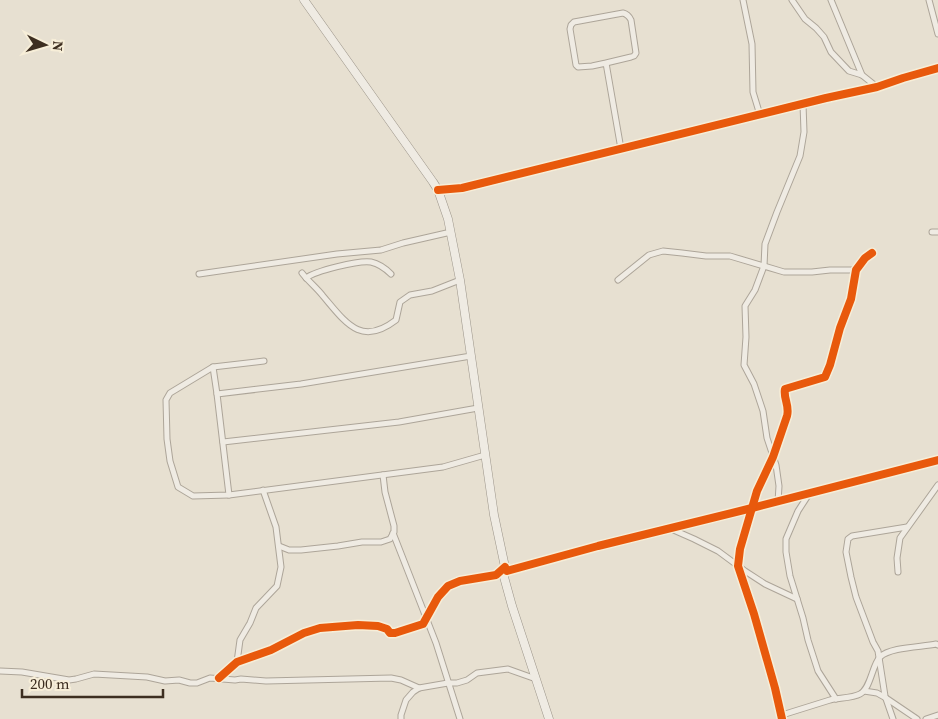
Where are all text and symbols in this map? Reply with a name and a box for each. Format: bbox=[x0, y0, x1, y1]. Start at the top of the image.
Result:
north arrow bbox=[20, 20, 70, 70]
text: N bbox=[48, 40, 68, 52]
scale bar bbox=[22, 666, 164, 698]
text: 200 m bbox=[30, 673, 70, 694]

